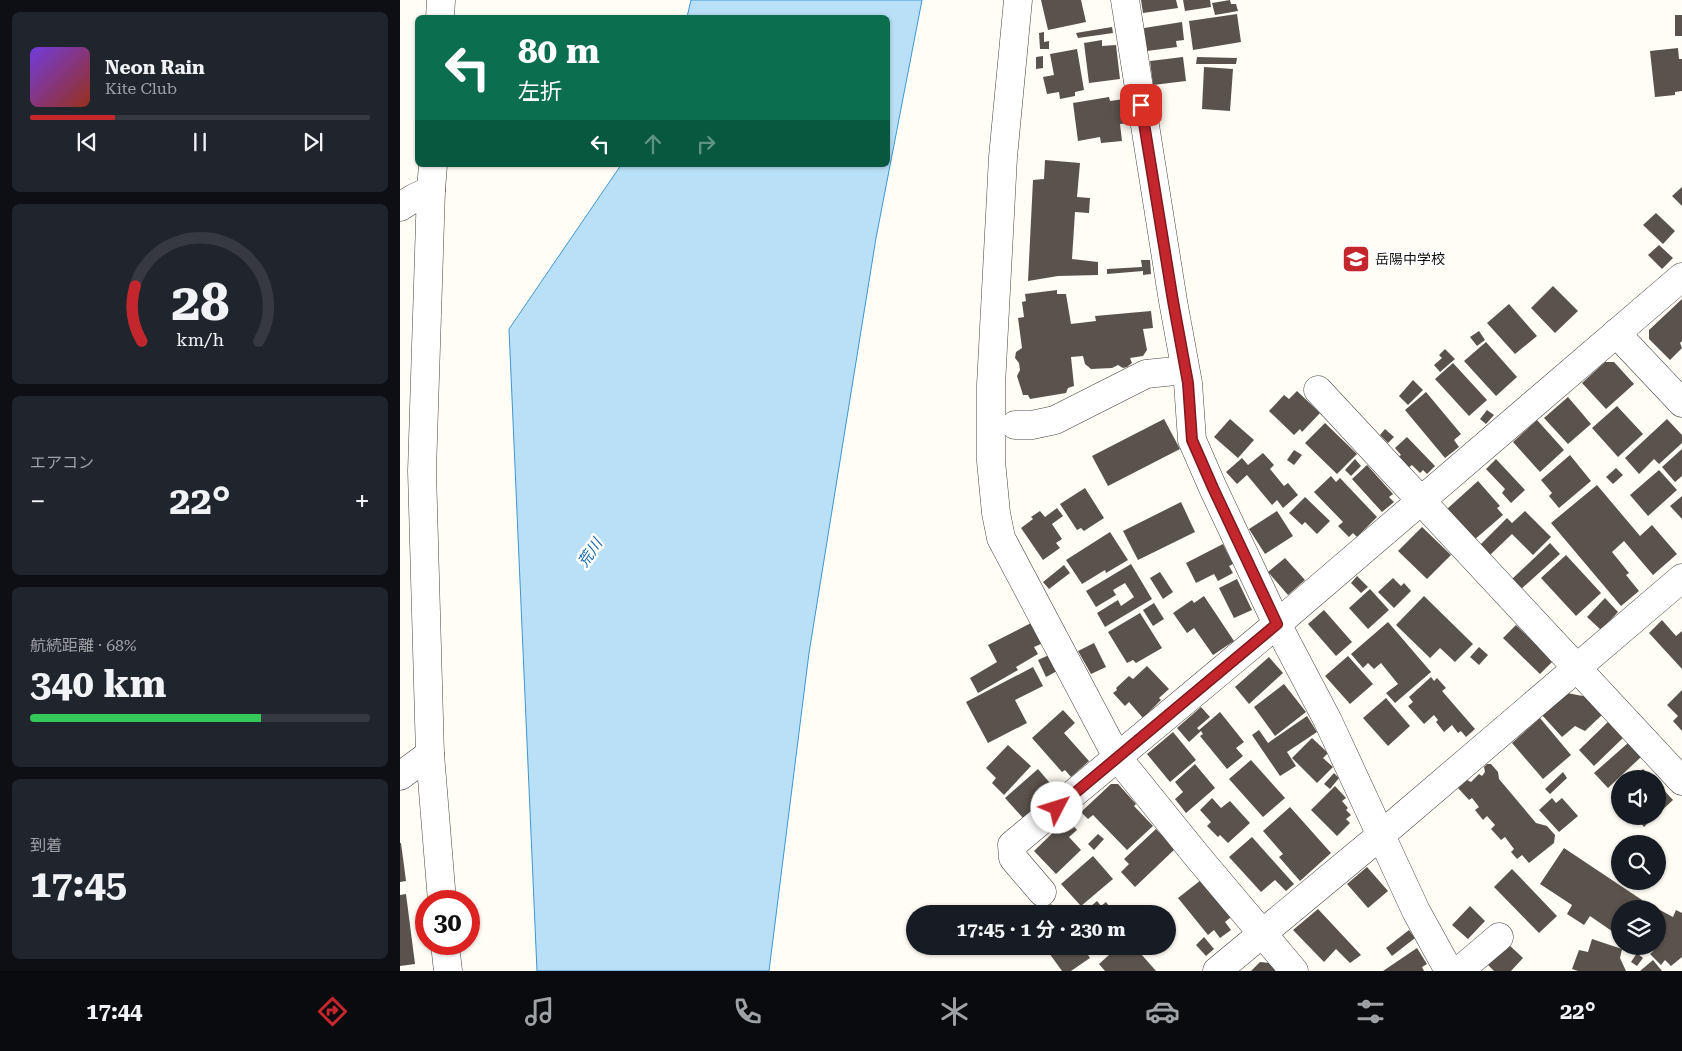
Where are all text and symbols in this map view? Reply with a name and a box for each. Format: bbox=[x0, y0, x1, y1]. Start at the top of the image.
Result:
text: 80 m bbox=[518, 31, 600, 72]
icon: left bbox=[435, 35, 500, 100]
text: Neon Rain bbox=[105, 56, 205, 79]
text: Kite Club bbox=[105, 79, 177, 98]
text: 左折 bbox=[518, 79, 562, 104]
pin bbox=[1120, 84, 1162, 126]
icon: arrive bbox=[1127, 91, 1155, 119]
icon: previous bbox=[73, 128, 101, 156]
icon: pause bbox=[186, 128, 214, 156]
icon: next bbox=[299, 128, 327, 156]
icon: left bbox=[586, 130, 614, 158]
icon: ahead bbox=[639, 130, 667, 158]
icon: right bbox=[692, 130, 720, 158]
school or university icon: 岳陽中学校 bbox=[1341, 244, 1371, 274]
place label: 岳陽中学校 bbox=[1375, 251, 1445, 267]
text: 28 bbox=[171, 272, 229, 333]
text: km/h bbox=[176, 329, 224, 350]
text: エアコン bbox=[30, 453, 94, 472]
text: 22° bbox=[169, 479, 231, 523]
text: − bbox=[30, 485, 46, 518]
text: + bbox=[354, 485, 370, 518]
water label: 荒川 bbox=[574, 534, 607, 570]
text: 航続距離 · 68% bbox=[30, 636, 137, 655]
text: 340 km bbox=[30, 662, 166, 706]
map controls bbox=[1611, 770, 1666, 955]
button: sound bbox=[1611, 770, 1666, 825]
position arrow bbox=[1030, 781, 1082, 833]
button: search bbox=[1611, 835, 1666, 890]
text: 到着 bbox=[30, 836, 62, 855]
text: 17:45 bbox=[30, 862, 127, 906]
speed limit sign: 30 bbox=[415, 890, 480, 955]
button: layers bbox=[1611, 900, 1666, 955]
text: 17:45 · 1 分 · 230 m bbox=[956, 918, 1126, 941]
icon: directions bbox=[315, 994, 350, 1029]
icon: music bbox=[522, 994, 557, 1029]
icon: phone bbox=[730, 994, 765, 1029]
icon: climate bbox=[937, 994, 972, 1029]
icon: car bbox=[1145, 994, 1180, 1029]
icon: filters bbox=[1353, 994, 1388, 1029]
text: 17:44 bbox=[86, 999, 142, 1024]
text: 22° bbox=[1560, 999, 1596, 1024]

